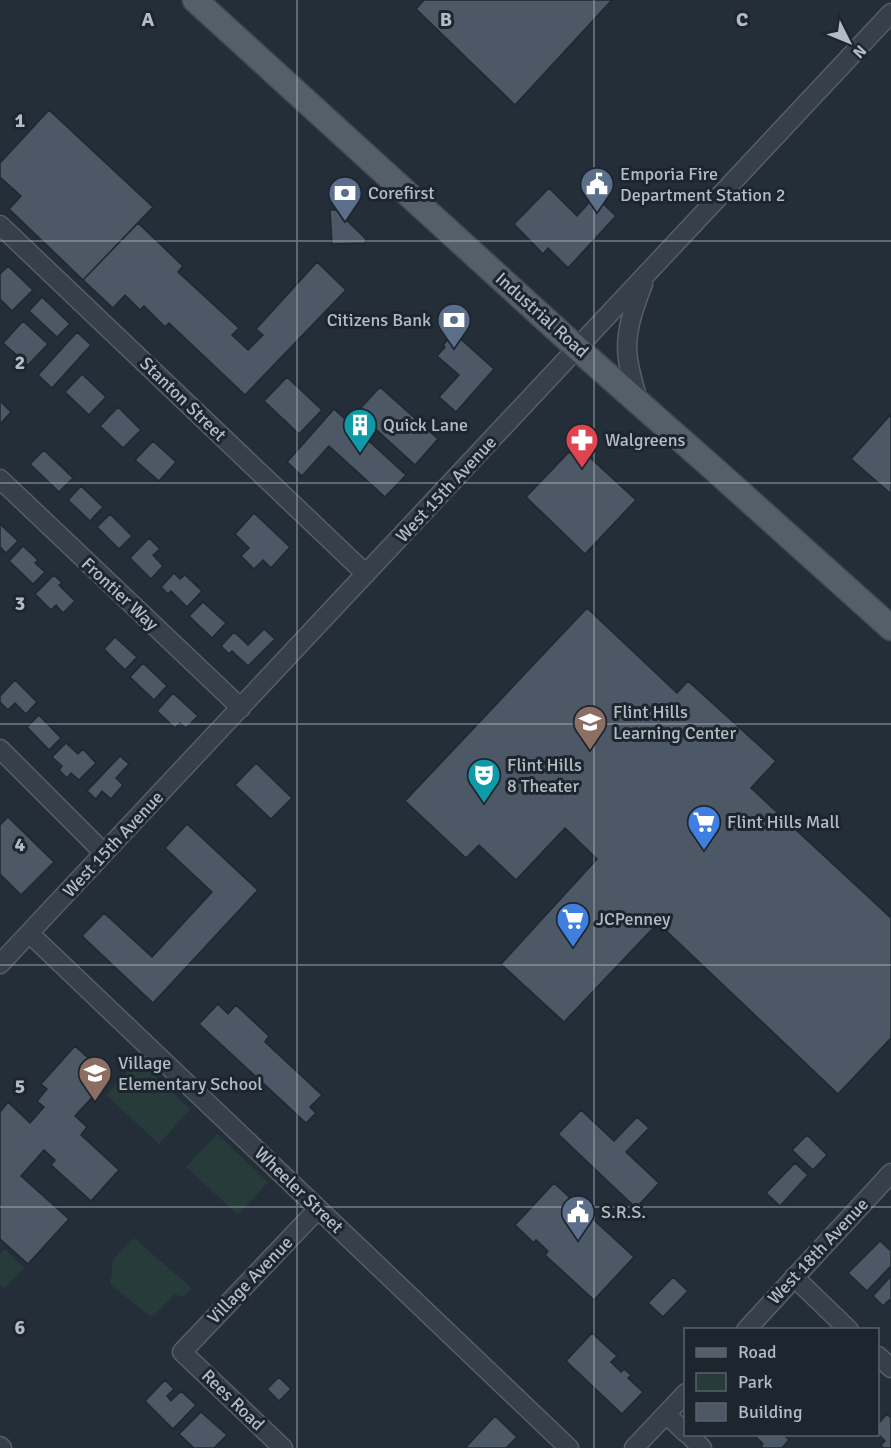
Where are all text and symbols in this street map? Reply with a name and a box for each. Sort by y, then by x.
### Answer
text: A [142,7,155,32]
text: B [440,7,452,32]
text: C [736,7,748,32]
north arrow [819,12,879,72]
text: N [848,41,870,62]
text: 1 [15,108,26,133]
place label: Emporia Fire Department Station 2 [620,163,785,206]
public building icon: Emporia Fire Department Station 2 [579,166,615,213]
bank icon: Corefirst [327,175,363,222]
place label: Corefirst [368,182,435,204]
street label: Industrial Road [491,268,593,362]
bank icon: Citizens Bank [436,302,472,349]
place label: Citizens Bank [327,309,431,331]
text: 2 [15,350,25,375]
street label: Stanton Street [135,352,231,446]
building icon: Quick Lane [342,407,378,454]
place label: Quick Lane [383,414,468,436]
pharmacy icon: Walgreens [564,422,600,469]
place label: Walgreens [605,429,686,451]
street label: West 15th Avenue [391,431,501,547]
street label: Frontier Way [77,553,164,636]
text: 3 [15,591,25,616]
place label: Flint Hills Learning Center [613,701,736,744]
school or university icon: Flint Hills Learning Center [572,704,608,751]
place label: Flint Hills 8 Theater [507,754,582,797]
theatre icon: Flint Hills 8 Theater [466,757,502,804]
street label: West 15th Avenue [58,786,168,902]
supermarket icon: Flint Hills Mall [686,804,722,851]
place label: Flint Hills Mall [727,811,840,833]
text: 4 [15,832,26,857]
supermarket icon: JCPenney [555,901,591,948]
place label: JCPenney [596,908,671,930]
place label: Village Elementary School [118,1052,263,1095]
school or university icon: Village Elementary School [77,1055,113,1102]
text: 5 [15,1074,25,1099]
street label: Wheeler Street [250,1142,348,1238]
street label: West 18th Avenue [763,1193,873,1309]
public building icon: S.R.S. [560,1194,596,1241]
place label: S.R.S. [601,1201,646,1223]
street label: Village Avenue [203,1232,297,1328]
text: 6 [15,1315,26,1340]
legend [684,1328,879,1436]
text: Road [738,1341,777,1363]
street label: Rees Road [197,1365,269,1435]
text: Park [738,1371,773,1393]
text: Building [738,1401,802,1423]

